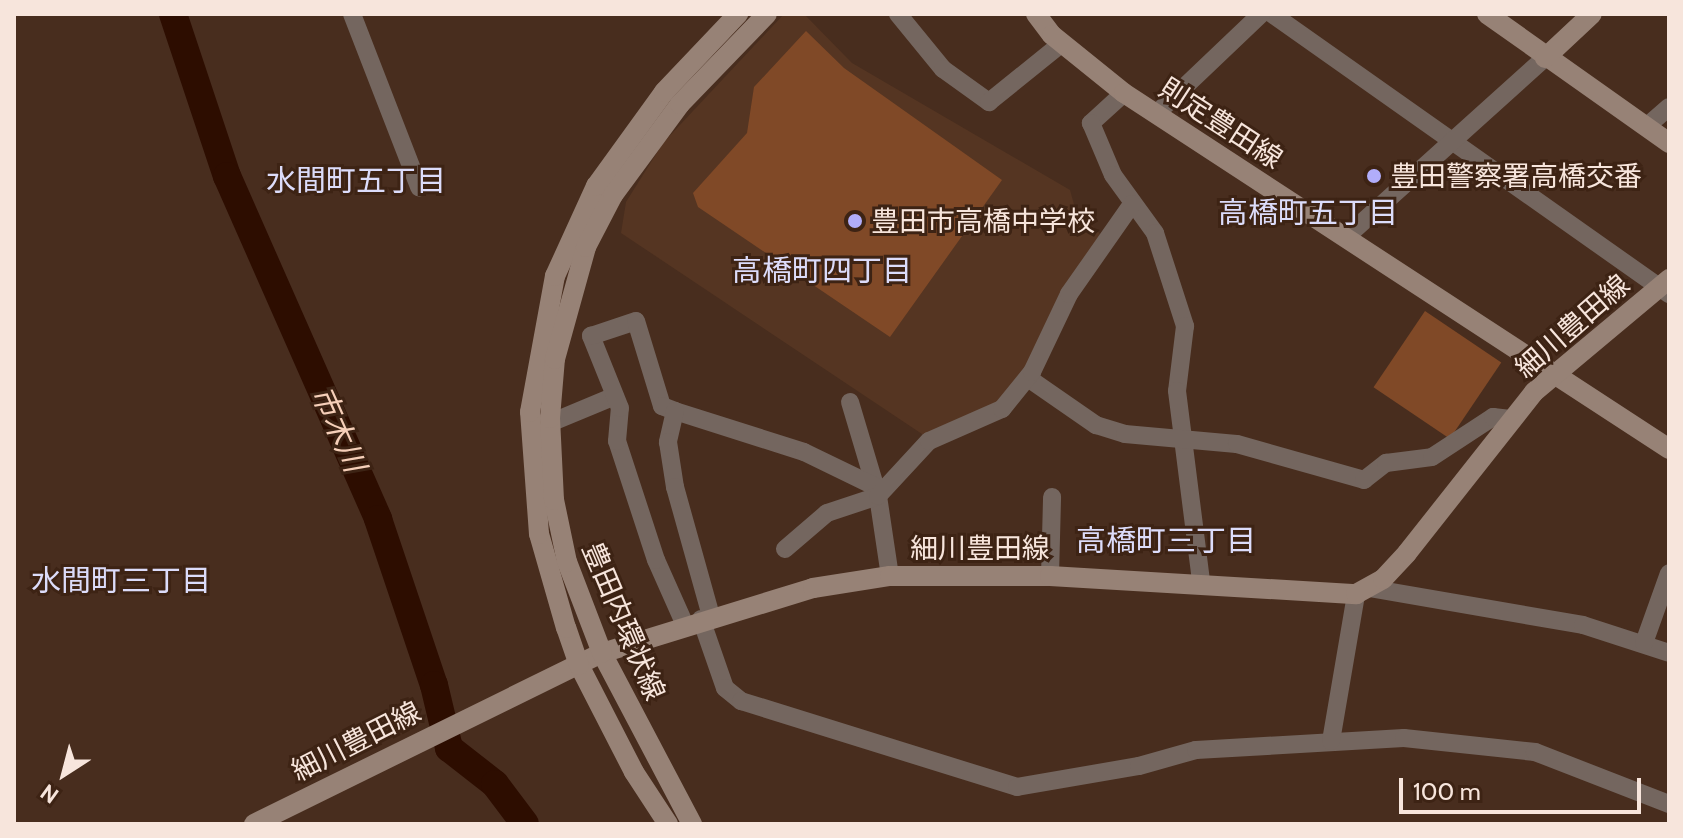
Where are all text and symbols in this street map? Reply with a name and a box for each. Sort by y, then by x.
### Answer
street label: 則定豊田線 [1153,71,1289,175]
place label: 豊田警察署高橋交番 [1390,159,1642,193]
district label: 水間町五丁目 [266,163,446,199]
marker: 豊田警察署高橋交番 [1365,167,1383,185]
district label: 高橋町五丁目 [1218,195,1398,231]
place label: 豊田市高橋中学校 [871,204,1095,238]
marker: 豊田市高橋中学校 [846,212,864,230]
district label: 高橋町四丁目 [732,253,912,289]
street label: 細川豊田線 [1508,267,1636,385]
water label: 市木川 [303,381,373,477]
district label: 高橋町三丁目 [1076,523,1256,559]
street label: 細川豊田線 [910,531,1050,565]
street label: 豊田内環状線 [576,537,672,705]
district label: 水間町三丁目 [31,563,211,599]
street label: 細川豊田線 [286,694,426,788]
north arrow [24,734,104,814]
scale bar [1403,762,1645,812]
text: 100 m [1413,777,1481,806]
text: N [35,778,64,809]

